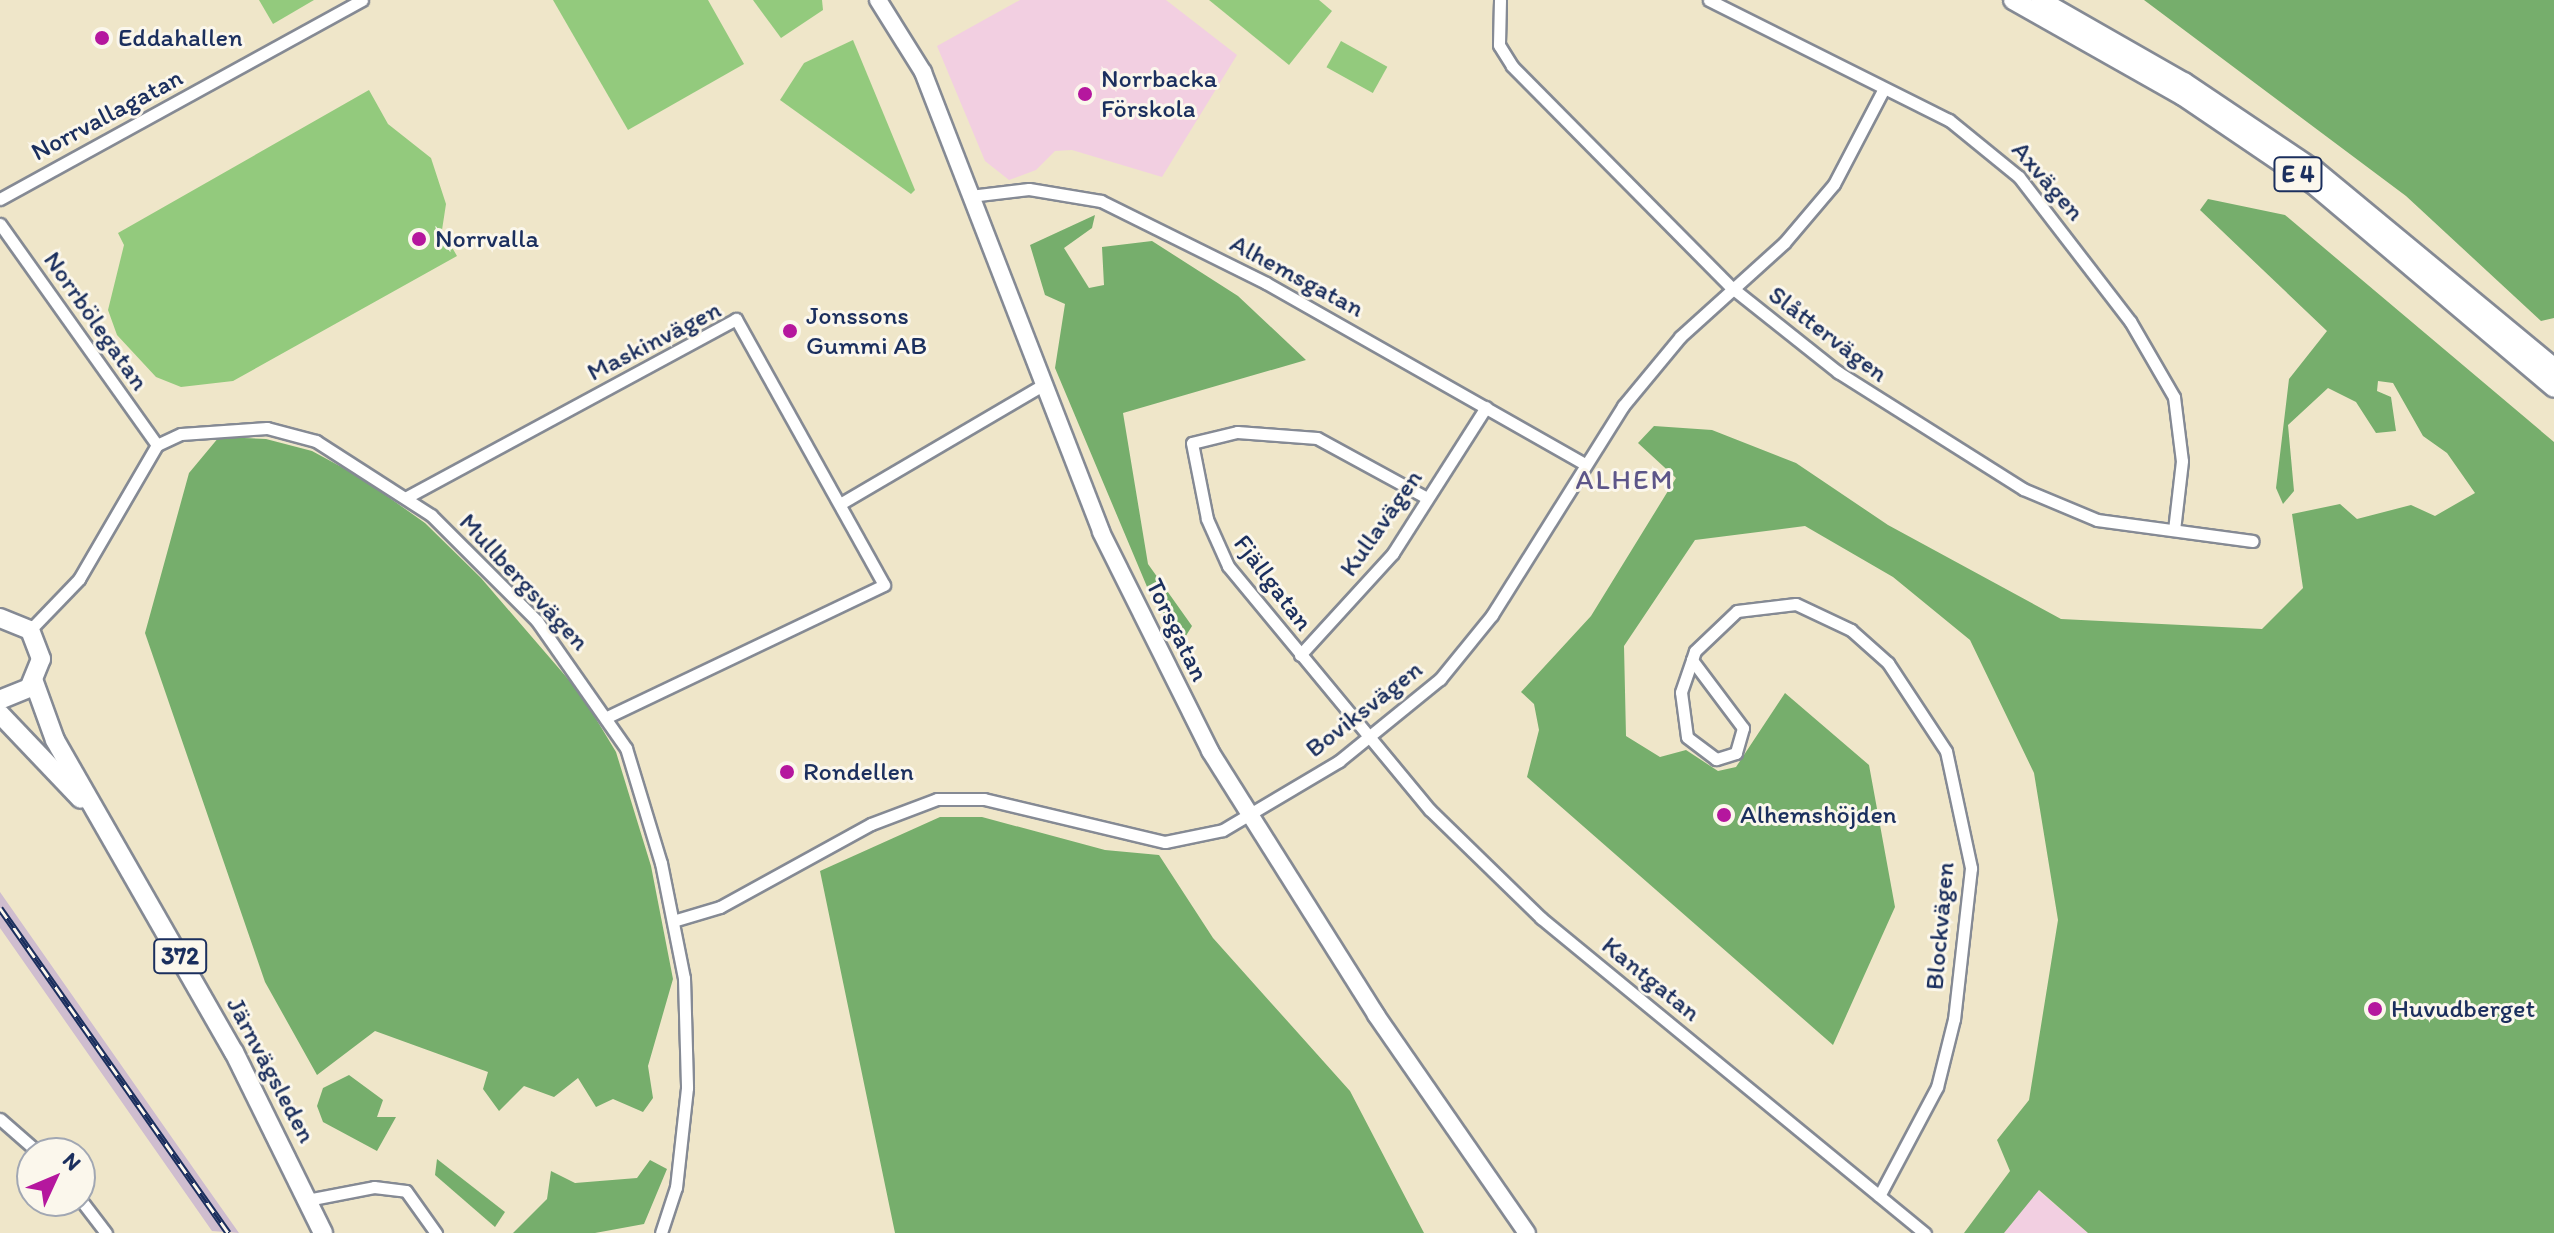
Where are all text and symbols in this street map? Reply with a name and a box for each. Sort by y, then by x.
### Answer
place label: Eddahallen [118,22,243,54]
marker: Eddahallen [93,29,111,47]
street label: Norrvallagatan [26,62,188,168]
place label: Norrbacka Förskola [1101,63,1217,124]
marker: Norrbacka Förskola [1076,85,1094,103]
street label: Axvägen [2005,135,2091,227]
road number: E 4 [2272,154,2324,194]
place label: Norrvalla [435,223,539,255]
street label: Alhemsgatan [1225,228,1369,324]
marker: Norrvalla [410,230,428,248]
street label: Norrbölegatan [37,246,155,396]
street label: Slåttervägen [1762,279,1894,389]
street label: Maskinvägen [582,294,726,388]
place label: Jonssons Gummi AB [806,300,927,362]
marker: Jonssons Gummi AB [781,322,799,340]
district label: ALHEM [1576,462,1674,496]
street label: Kullavägen [1333,463,1429,583]
street label: Mullbergsvägen [452,507,596,657]
street label: Fjällgatan [1227,529,1319,637]
street label: Torsgatan [1139,574,1215,686]
street label: Boviksvägen [1299,654,1429,764]
place label: Rondellen [803,756,914,788]
marker: Rondellen [778,763,796,781]
place label: Alhemshöjden [1740,799,1897,831]
marker: Alhemshöjden [1715,806,1733,824]
street label: Blockvägen [1919,861,1961,991]
street label: Kantgatan [1595,930,1707,1028]
road number: 372 [152,936,208,976]
street label: Järnvägsleden [220,992,322,1148]
place label: Huvudberget [2391,993,2535,1025]
marker: Huvudberget [2366,1000,2384,1018]
north arrow [16,1137,96,1217]
text: N [57,1147,87,1176]

